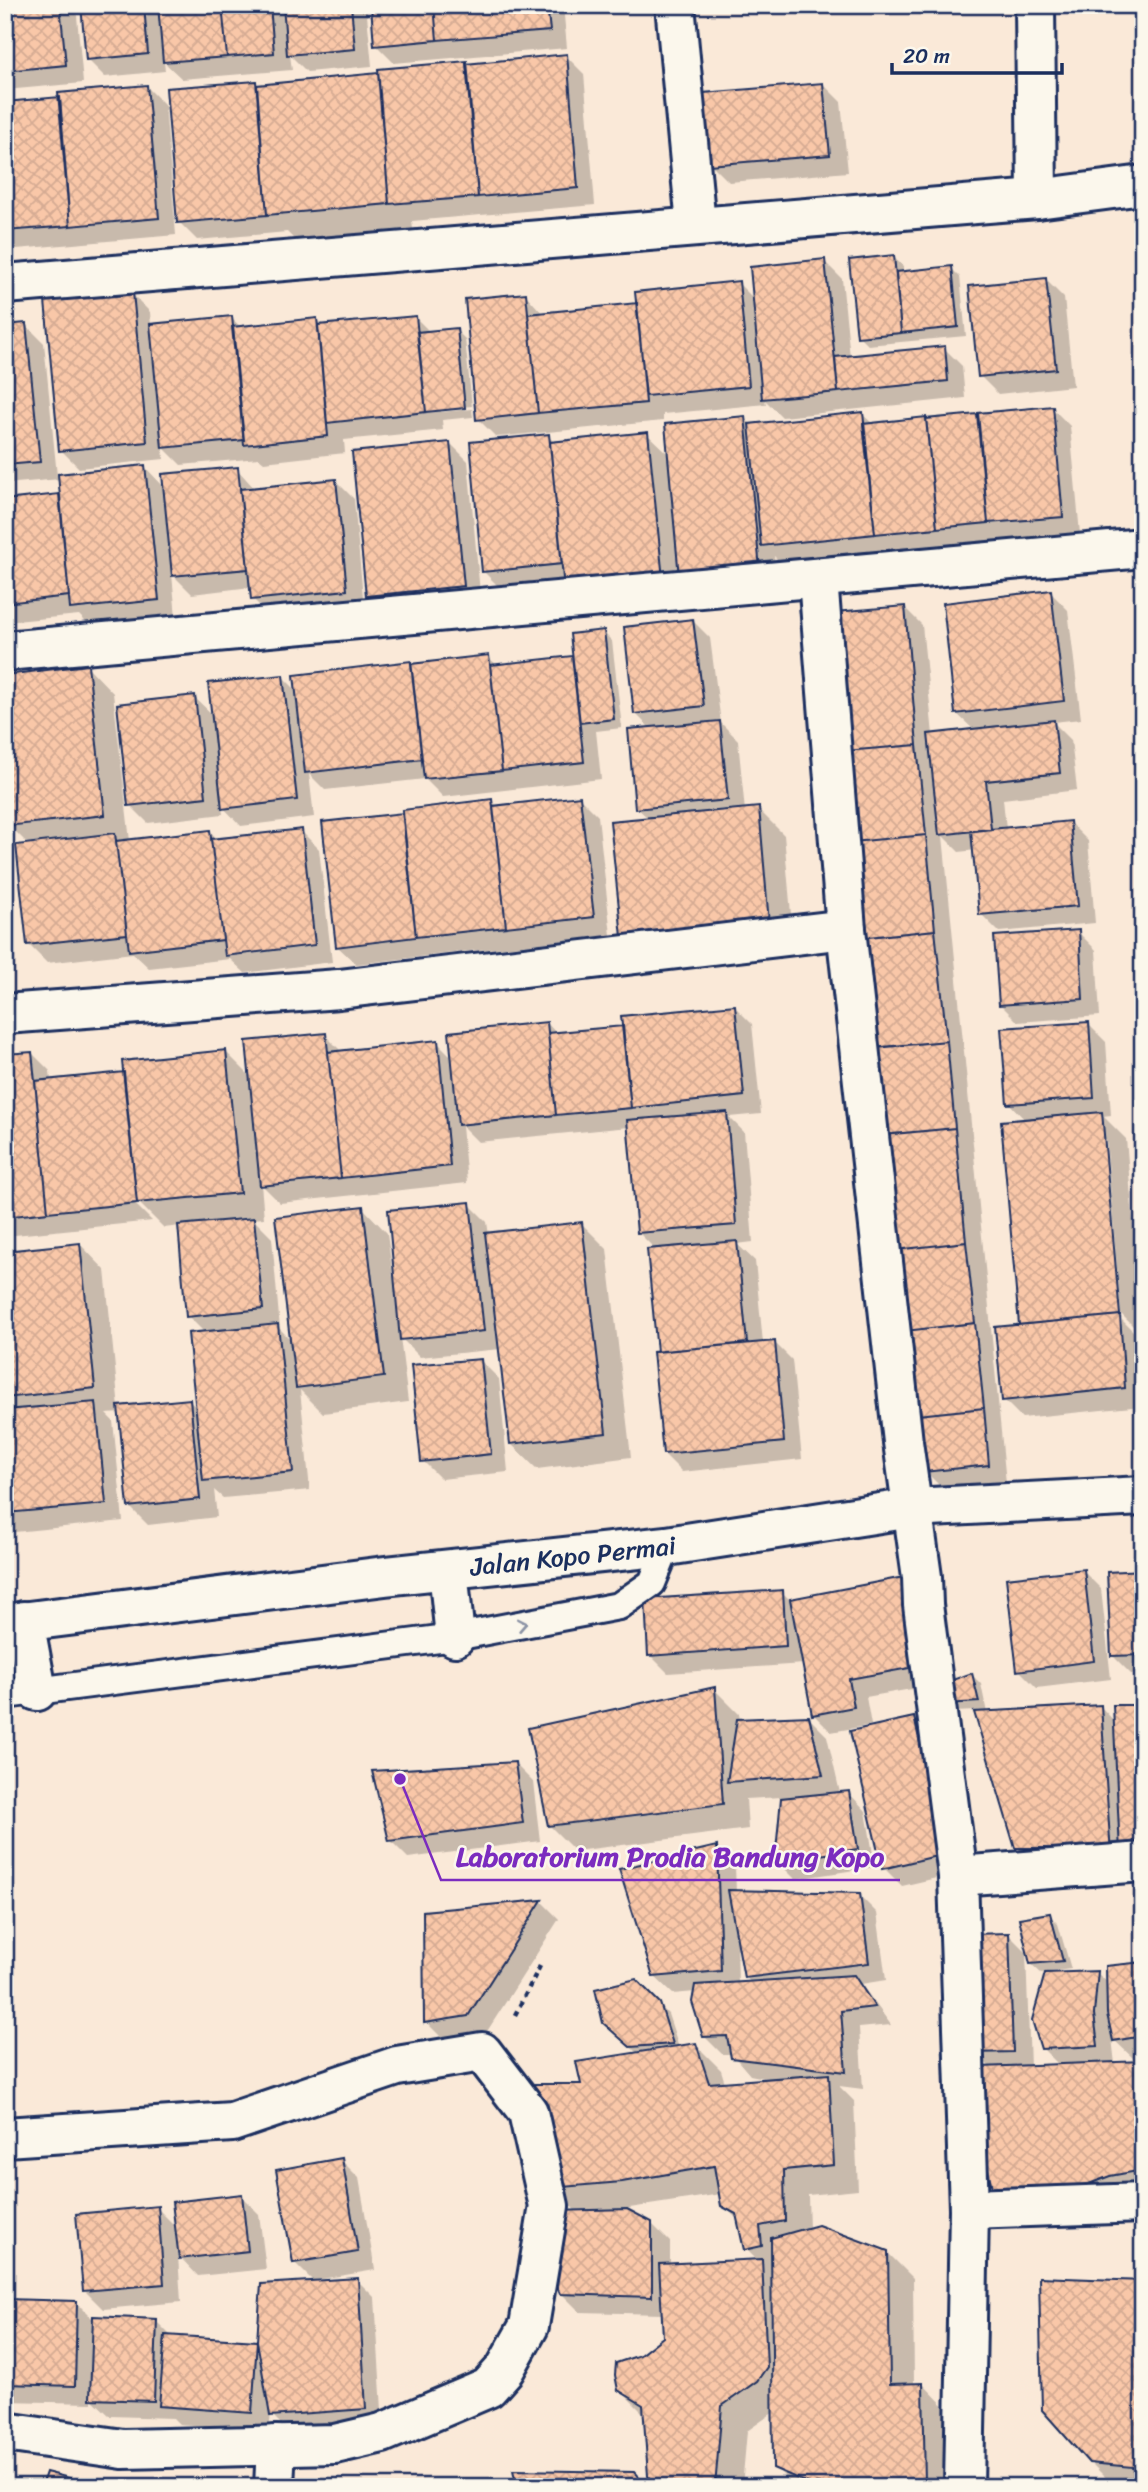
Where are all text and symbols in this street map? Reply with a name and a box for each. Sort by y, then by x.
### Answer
scale bar [892,32,1062,76]
text: 20 m [903,37,950,75]
street label: Jalan Kopo Permai [467,1522,680,1590]
one-way arrow [516,1617,528,1632]
callout: Laboratorium Prodia Bandung Kopo [441,1831,900,1880]
text: Laboratorium Prodia Bandung Kopo [456,1832,885,1881]

